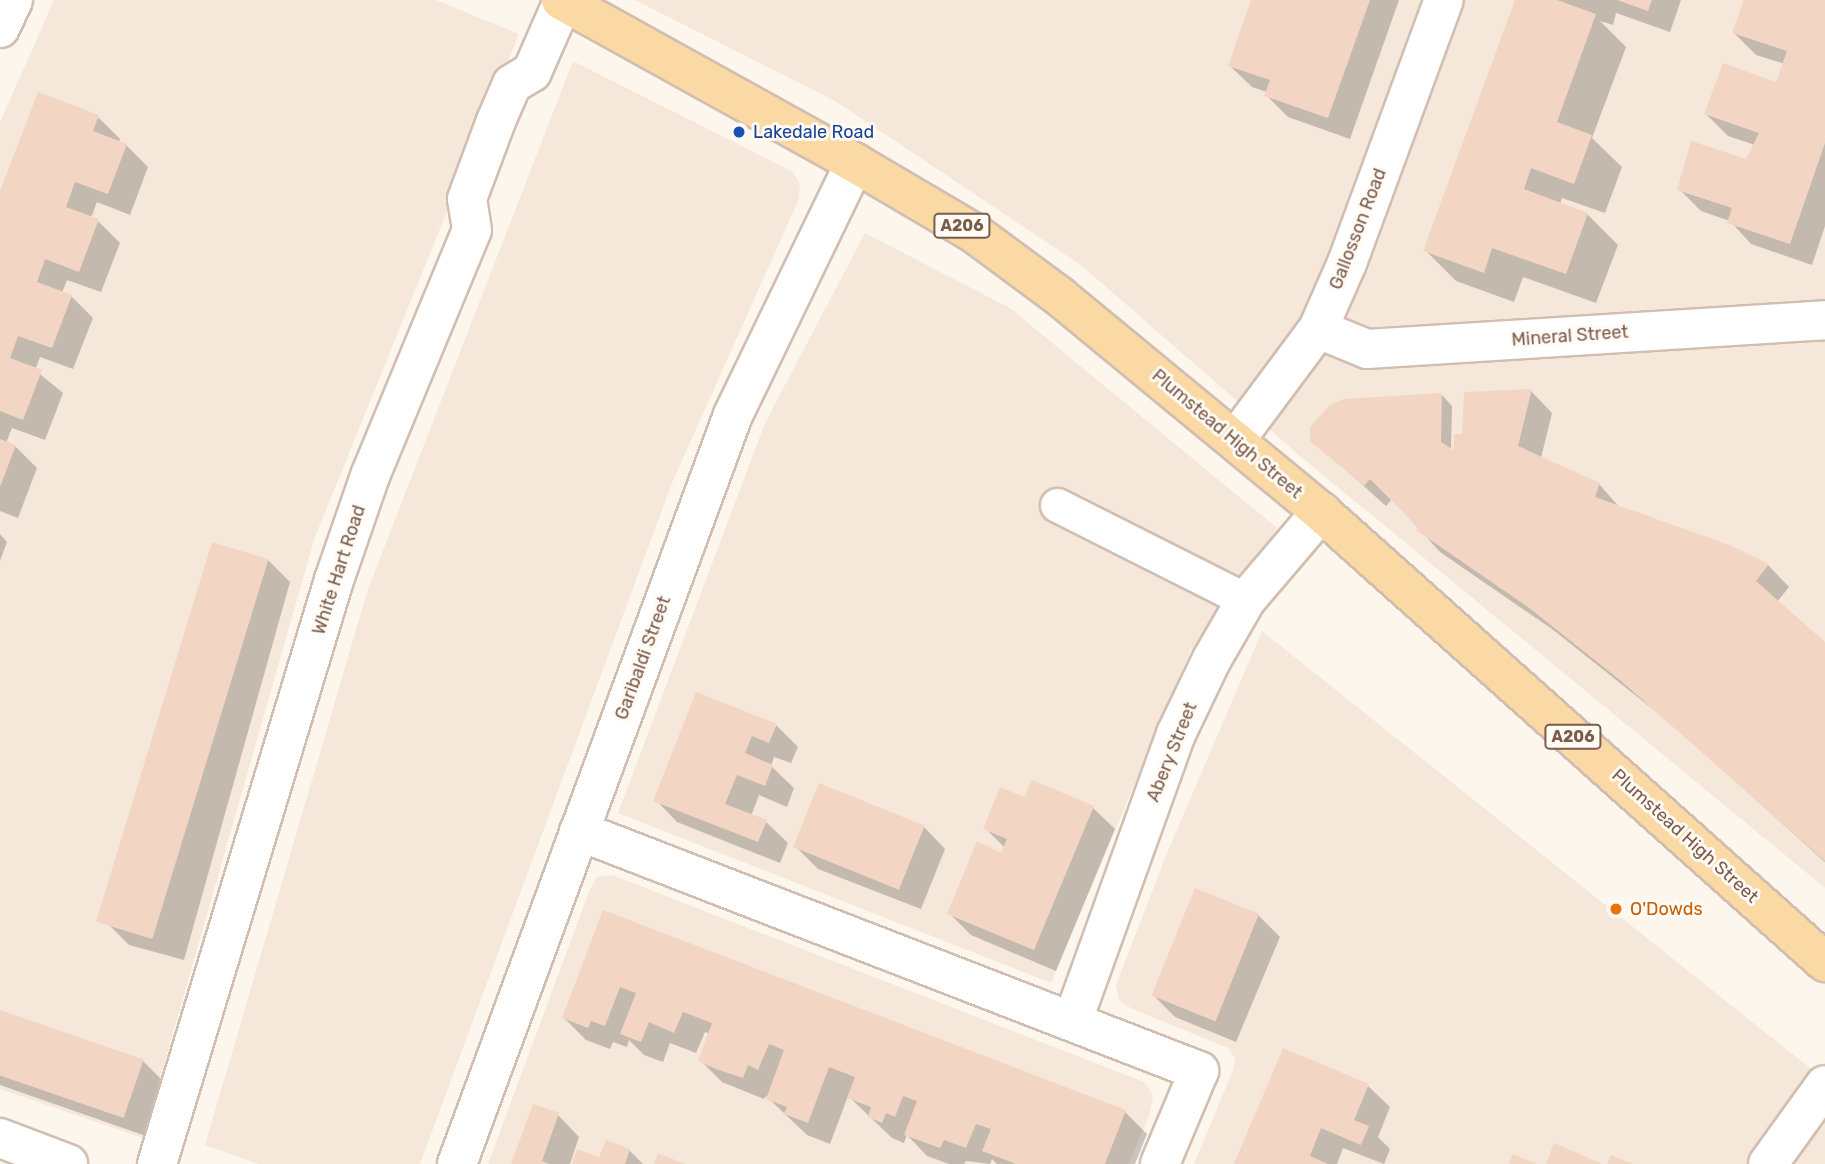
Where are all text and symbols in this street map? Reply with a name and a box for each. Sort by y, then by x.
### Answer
place label: Lakedale Road [753,121,874,143]
marker: Lakedale Road [731,124,747,140]
street label: Gallosson Road [1325,165,1391,293]
road number: A206 [932,214,992,238]
street label: Mineral Street [1511,321,1629,351]
street label: Plumstead High Street [1147,365,1307,503]
street label: White Hart Road [308,502,370,638]
street label: Garibaldi Street [611,593,675,723]
street label: Abery Street [1142,699,1202,805]
road number: A206 [1543,724,1603,750]
street label: Plumstead High Street [1607,765,1763,907]
place label: O'Dowds [1630,898,1703,920]
marker: O'Dowds [1608,901,1624,917]

